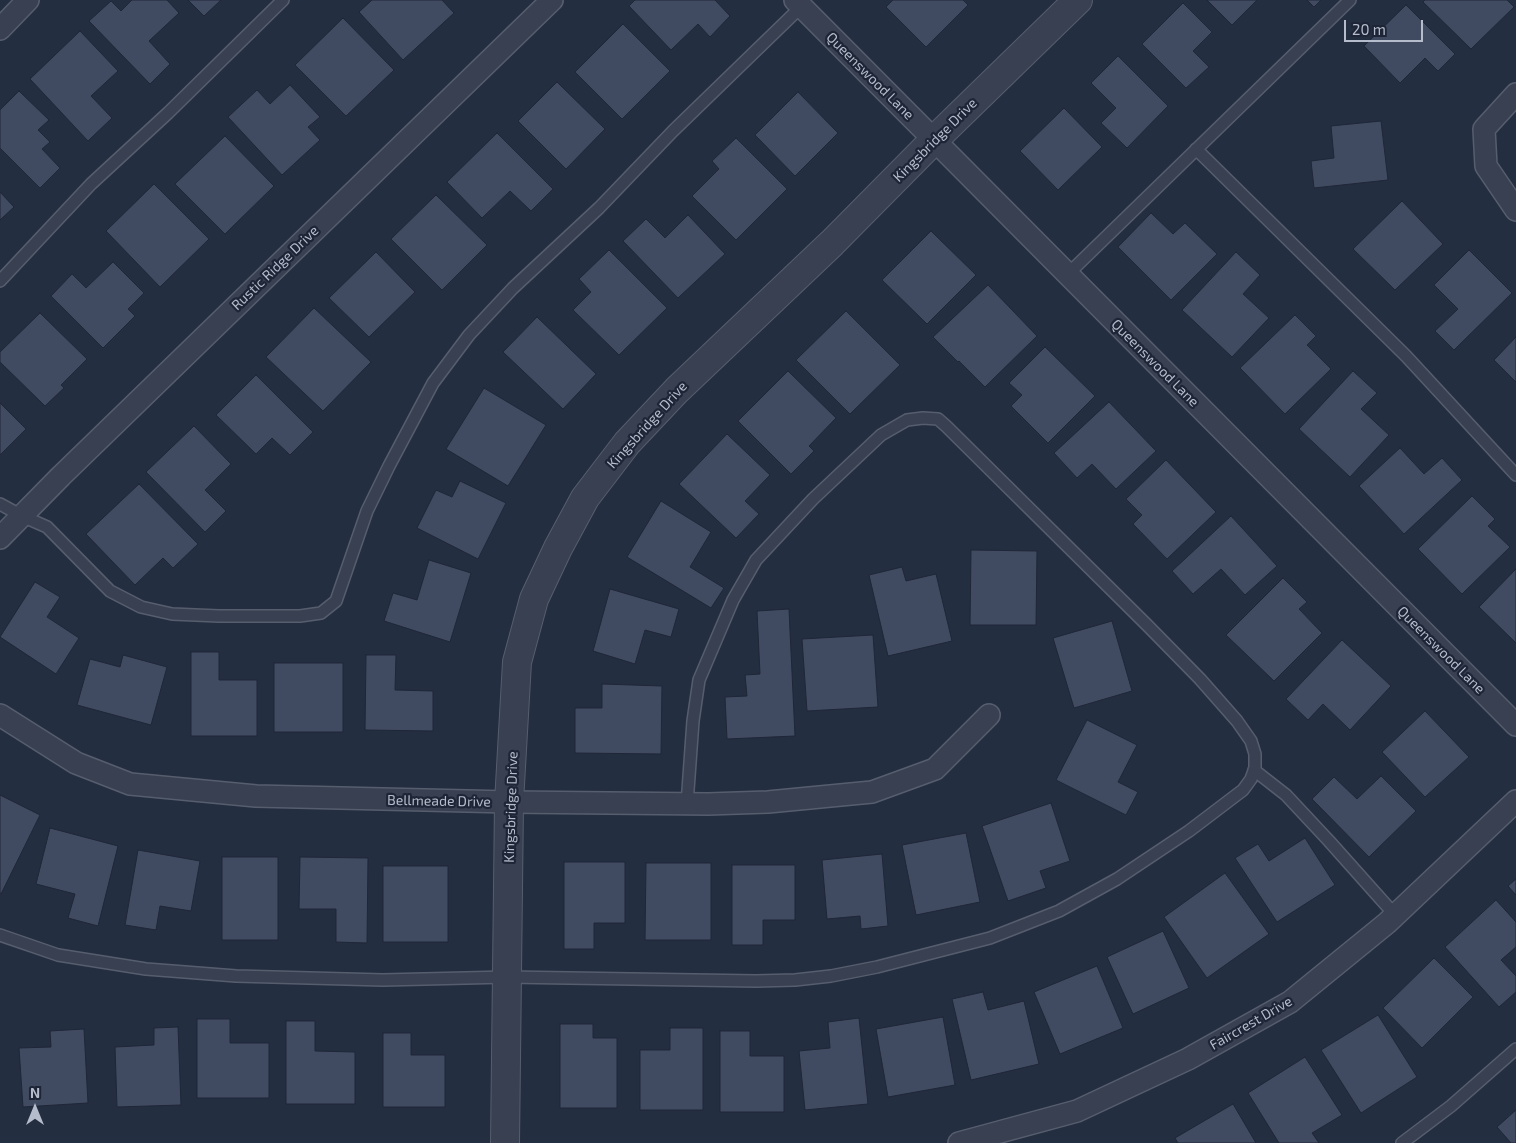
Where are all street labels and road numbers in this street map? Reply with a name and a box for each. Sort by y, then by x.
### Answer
street label: Queenswood Lane [823,29,917,123]
street label: Kingsbridge Drive [890,95,980,185]
street label: Rustic Ridge Drive [228,222,322,314]
street label: Queenswood Lane [1108,316,1202,410]
street label: Kingsbridge Drive [603,378,691,472]
street label: Queenswood Lane [1394,603,1488,697]
street label: Kingsbridge Drive [501,751,521,863]
street label: Bellmeade Drive [387,792,491,810]
street label: Faircrest Drive [1207,993,1295,1053]

